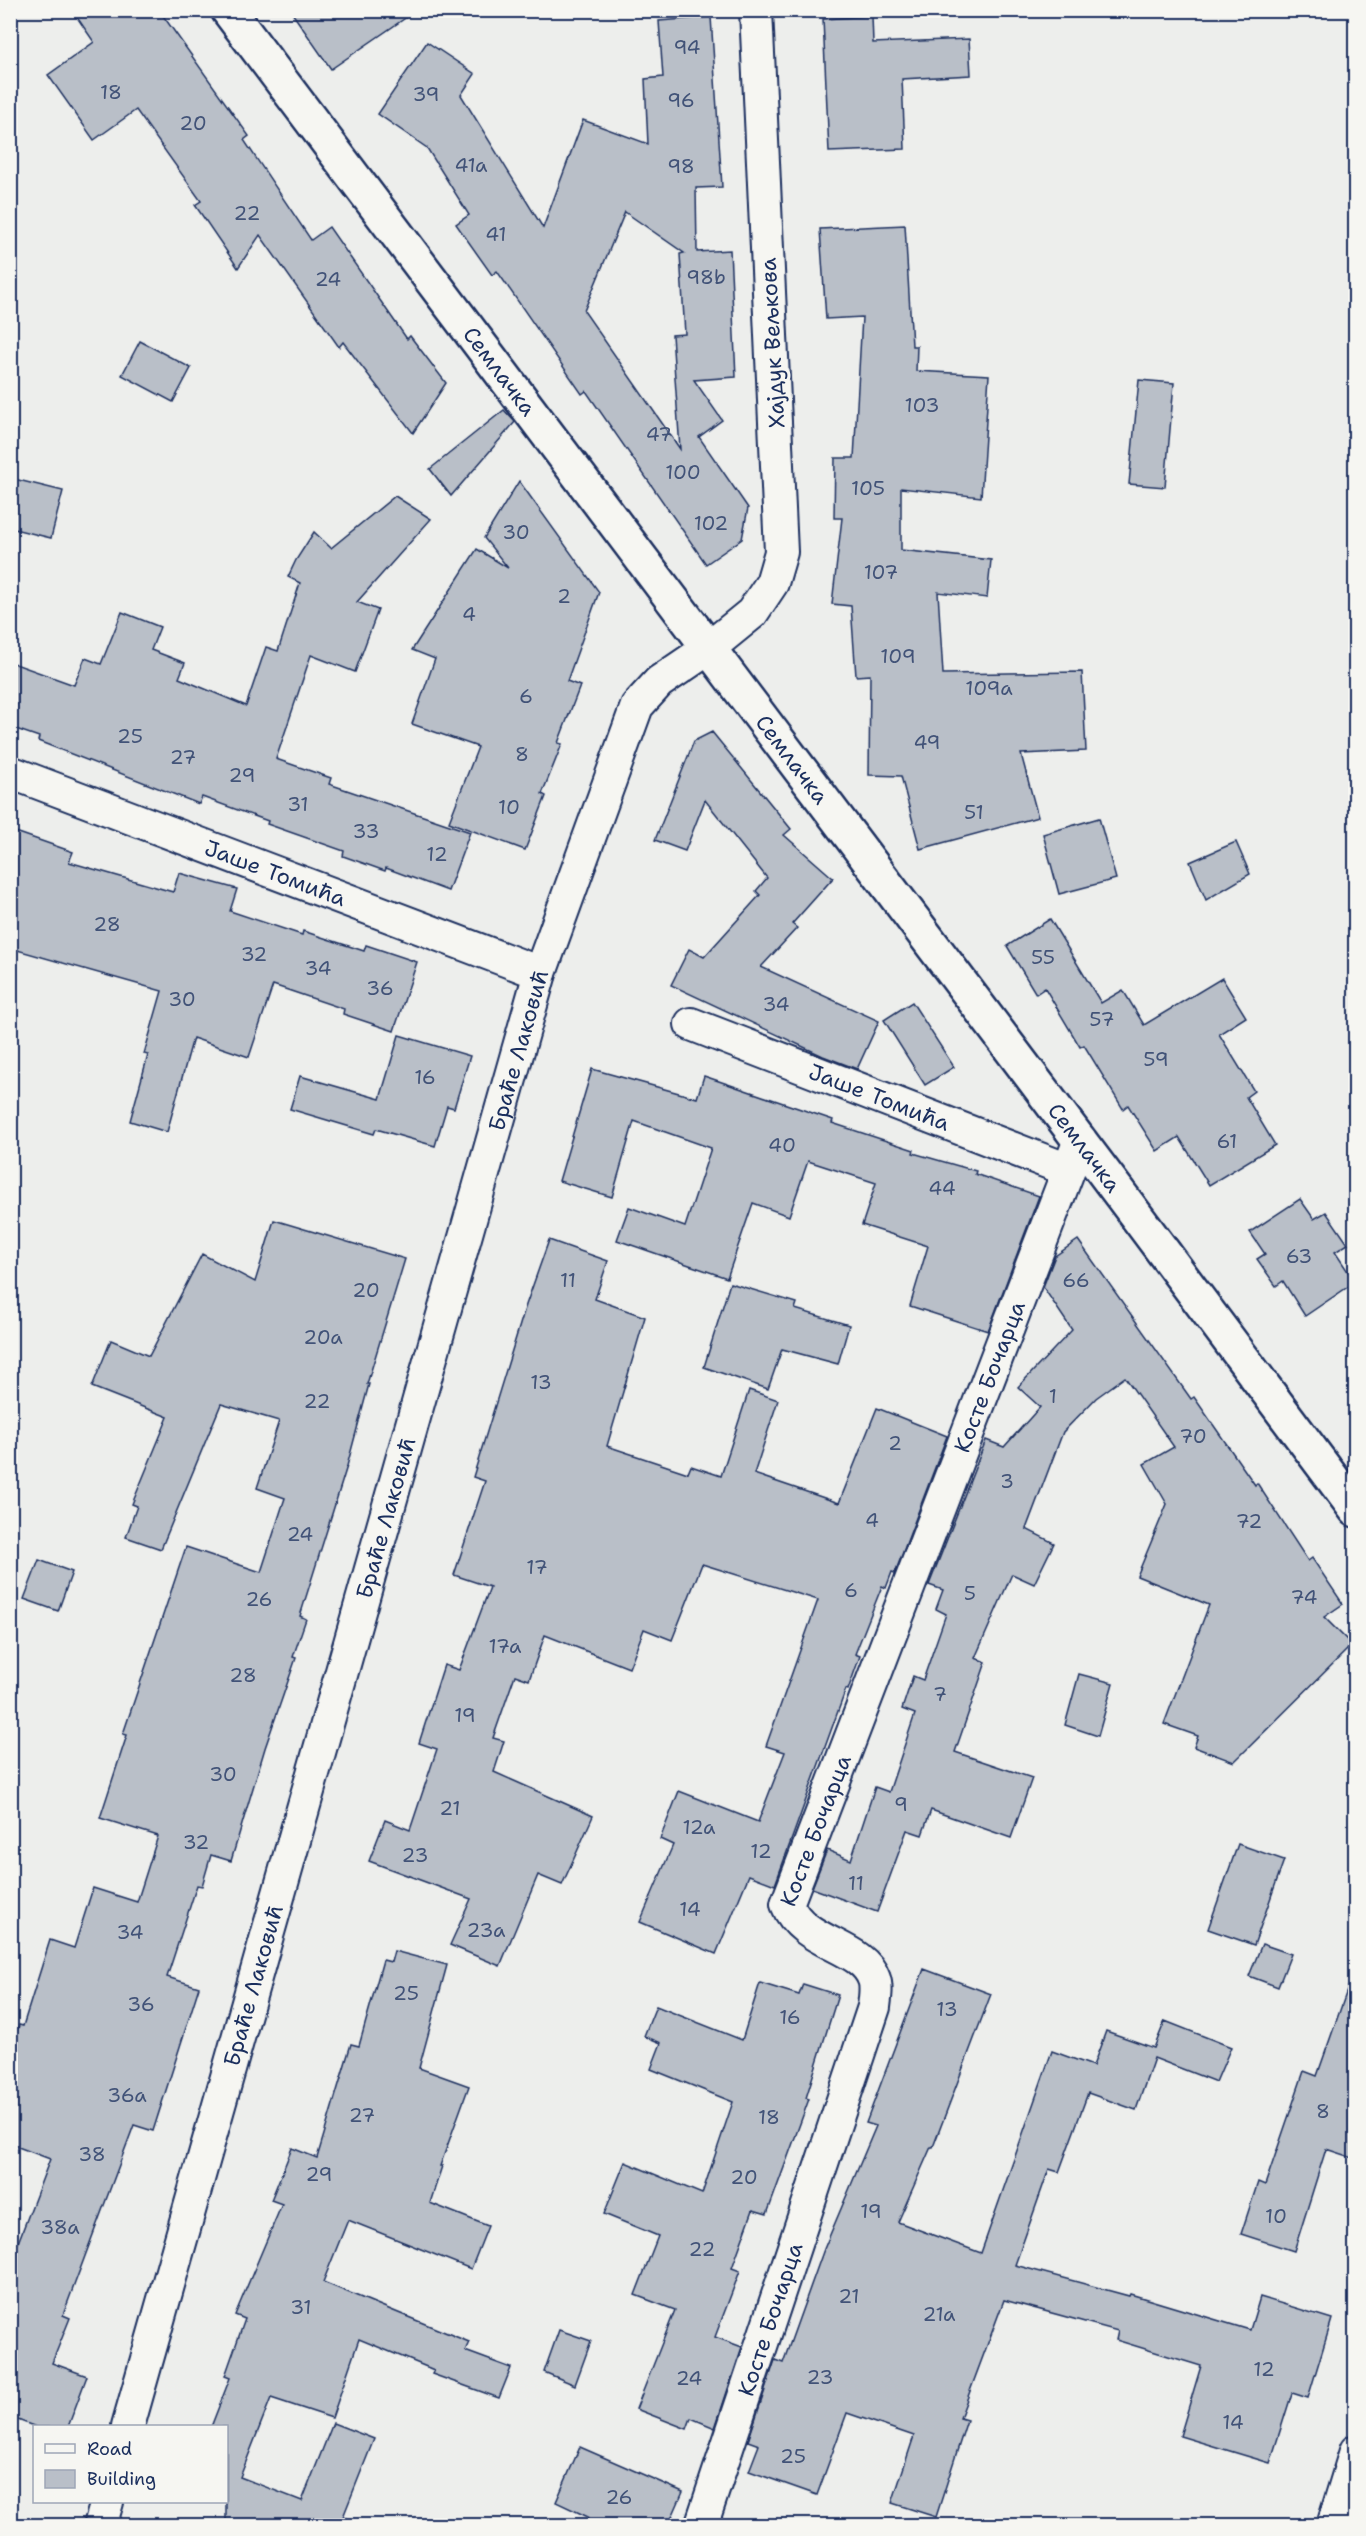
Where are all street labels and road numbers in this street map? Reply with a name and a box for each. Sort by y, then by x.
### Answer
street label: Хајдук Вељкова [754,257,791,429]
street label: Семлачка [456,321,543,422]
street label: Семлачка [749,709,835,810]
street label: Јаше Томића [201,833,350,913]
street label: Браће Лаковић [482,966,555,1134]
street label: Јаше Томића [804,1057,954,1138]
street label: Семлачка [1041,1097,1128,1199]
street label: Косте Бочарца [948,1296,1032,1457]
street label: Браће Лаковић [349,1434,423,1602]
street label: Косте Бочарца [774,1750,858,1910]
street label: Браће Лаковић [217,1901,290,2070]
street label: Косте Бочарца [731,2239,810,2400]

